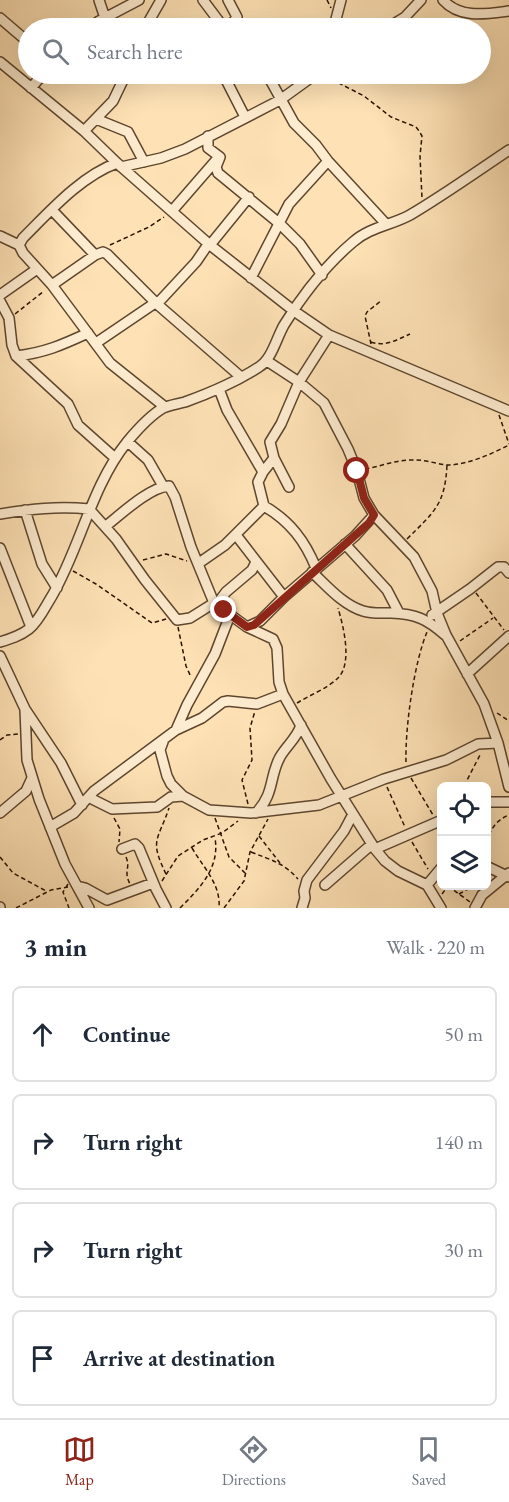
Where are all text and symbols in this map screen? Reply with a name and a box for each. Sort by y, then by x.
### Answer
search box [18,18,491,84]
icon: search [39,35,72,68]
text: Search here [87,37,182,66]
route start [343,457,369,483]
route end [210,596,236,622]
map controls [437,782,491,890]
button: locate [437,782,491,836]
button: layers [437,836,491,890]
text: 3 min [24,930,87,964]
text: Walk · 220 m [386,934,485,960]
icon: ahead [26,1018,59,1051]
text: Continue [83,1020,170,1049]
text: 50 m [444,1021,483,1047]
icon: right [26,1126,59,1159]
text: Turn right [83,1128,182,1157]
text: 140 m [435,1129,483,1155]
icon: right [26,1234,59,1267]
text: Turn right [83,1236,182,1265]
text: 30 m [444,1237,483,1263]
icon: arrive [26,1342,59,1375]
text: Arrive at destination [83,1344,275,1373]
tab: Map [63,1433,96,1490]
tab: Directions [222,1433,286,1490]
tab: Saved [412,1433,446,1490]

